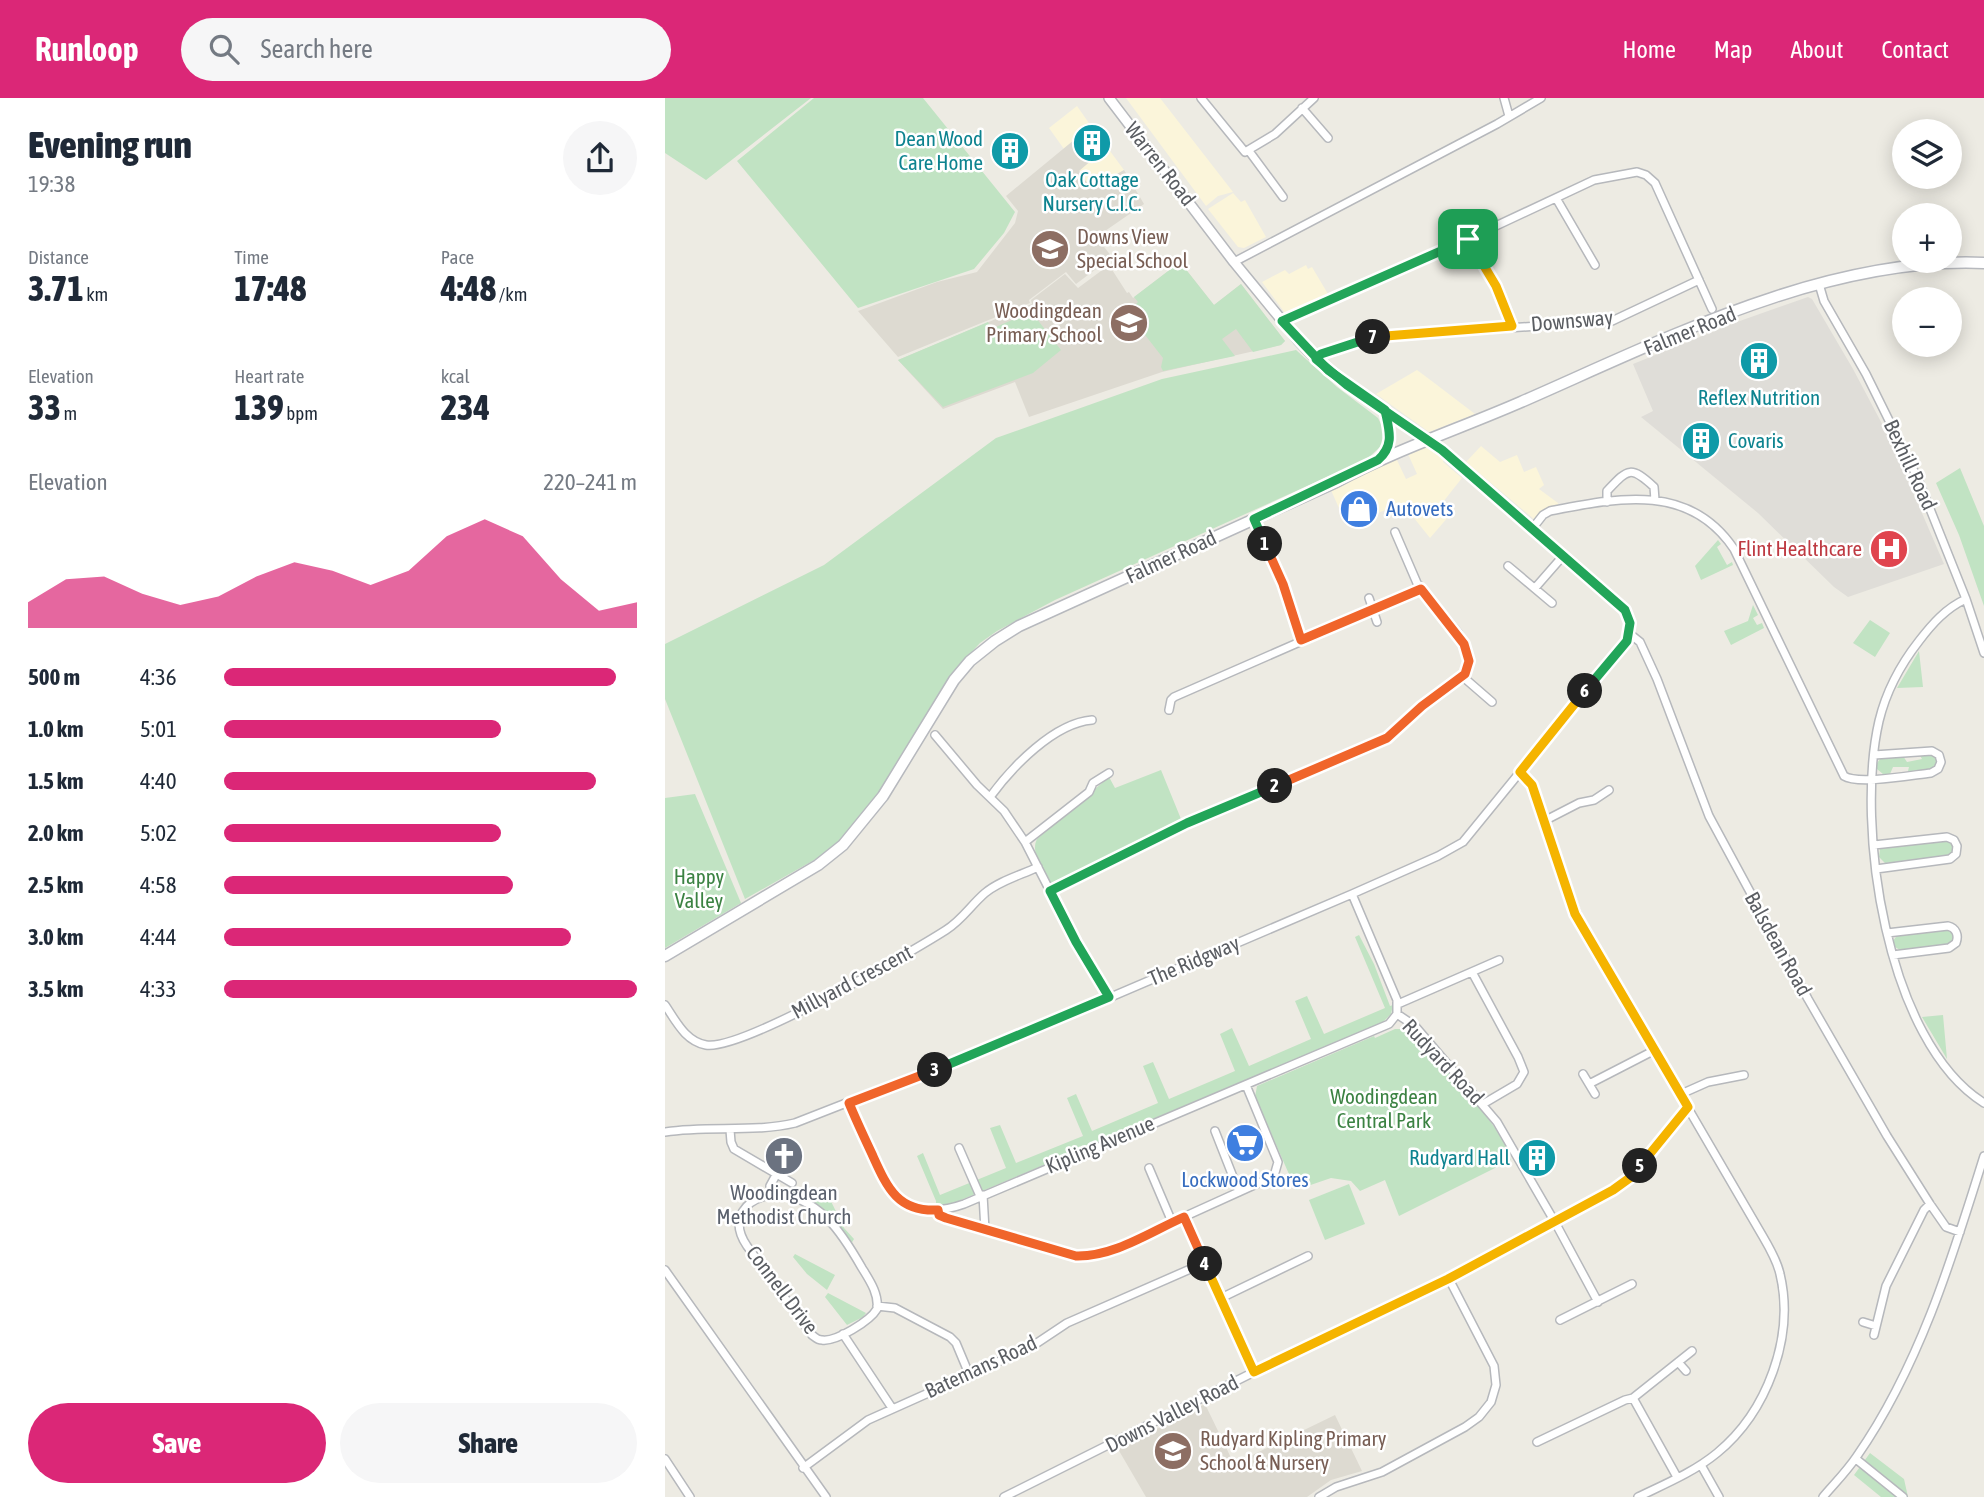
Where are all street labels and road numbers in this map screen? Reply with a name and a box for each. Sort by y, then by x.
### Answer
street label: Warren Road [1121,117,1201,210]
street label: Falmer Road [1640,301,1739,359]
street label: Downsway [1530,304,1614,336]
street label: Bexhill Road [1880,416,1942,514]
street label: Falmer Road [1121,525,1220,588]
street label: Balsdean Road [1740,887,1817,1000]
street label: The Ridgway [1145,930,1243,990]
street label: Millyard Crescent [787,939,916,1023]
street label: Rudyard Road [1398,1014,1489,1109]
street label: Kipling Avenue [1042,1110,1158,1178]
street label: Connell Drive [742,1241,824,1338]
street label: Batemans Road [921,1330,1040,1402]
street label: Downs Valley Road [1101,1369,1242,1457]

